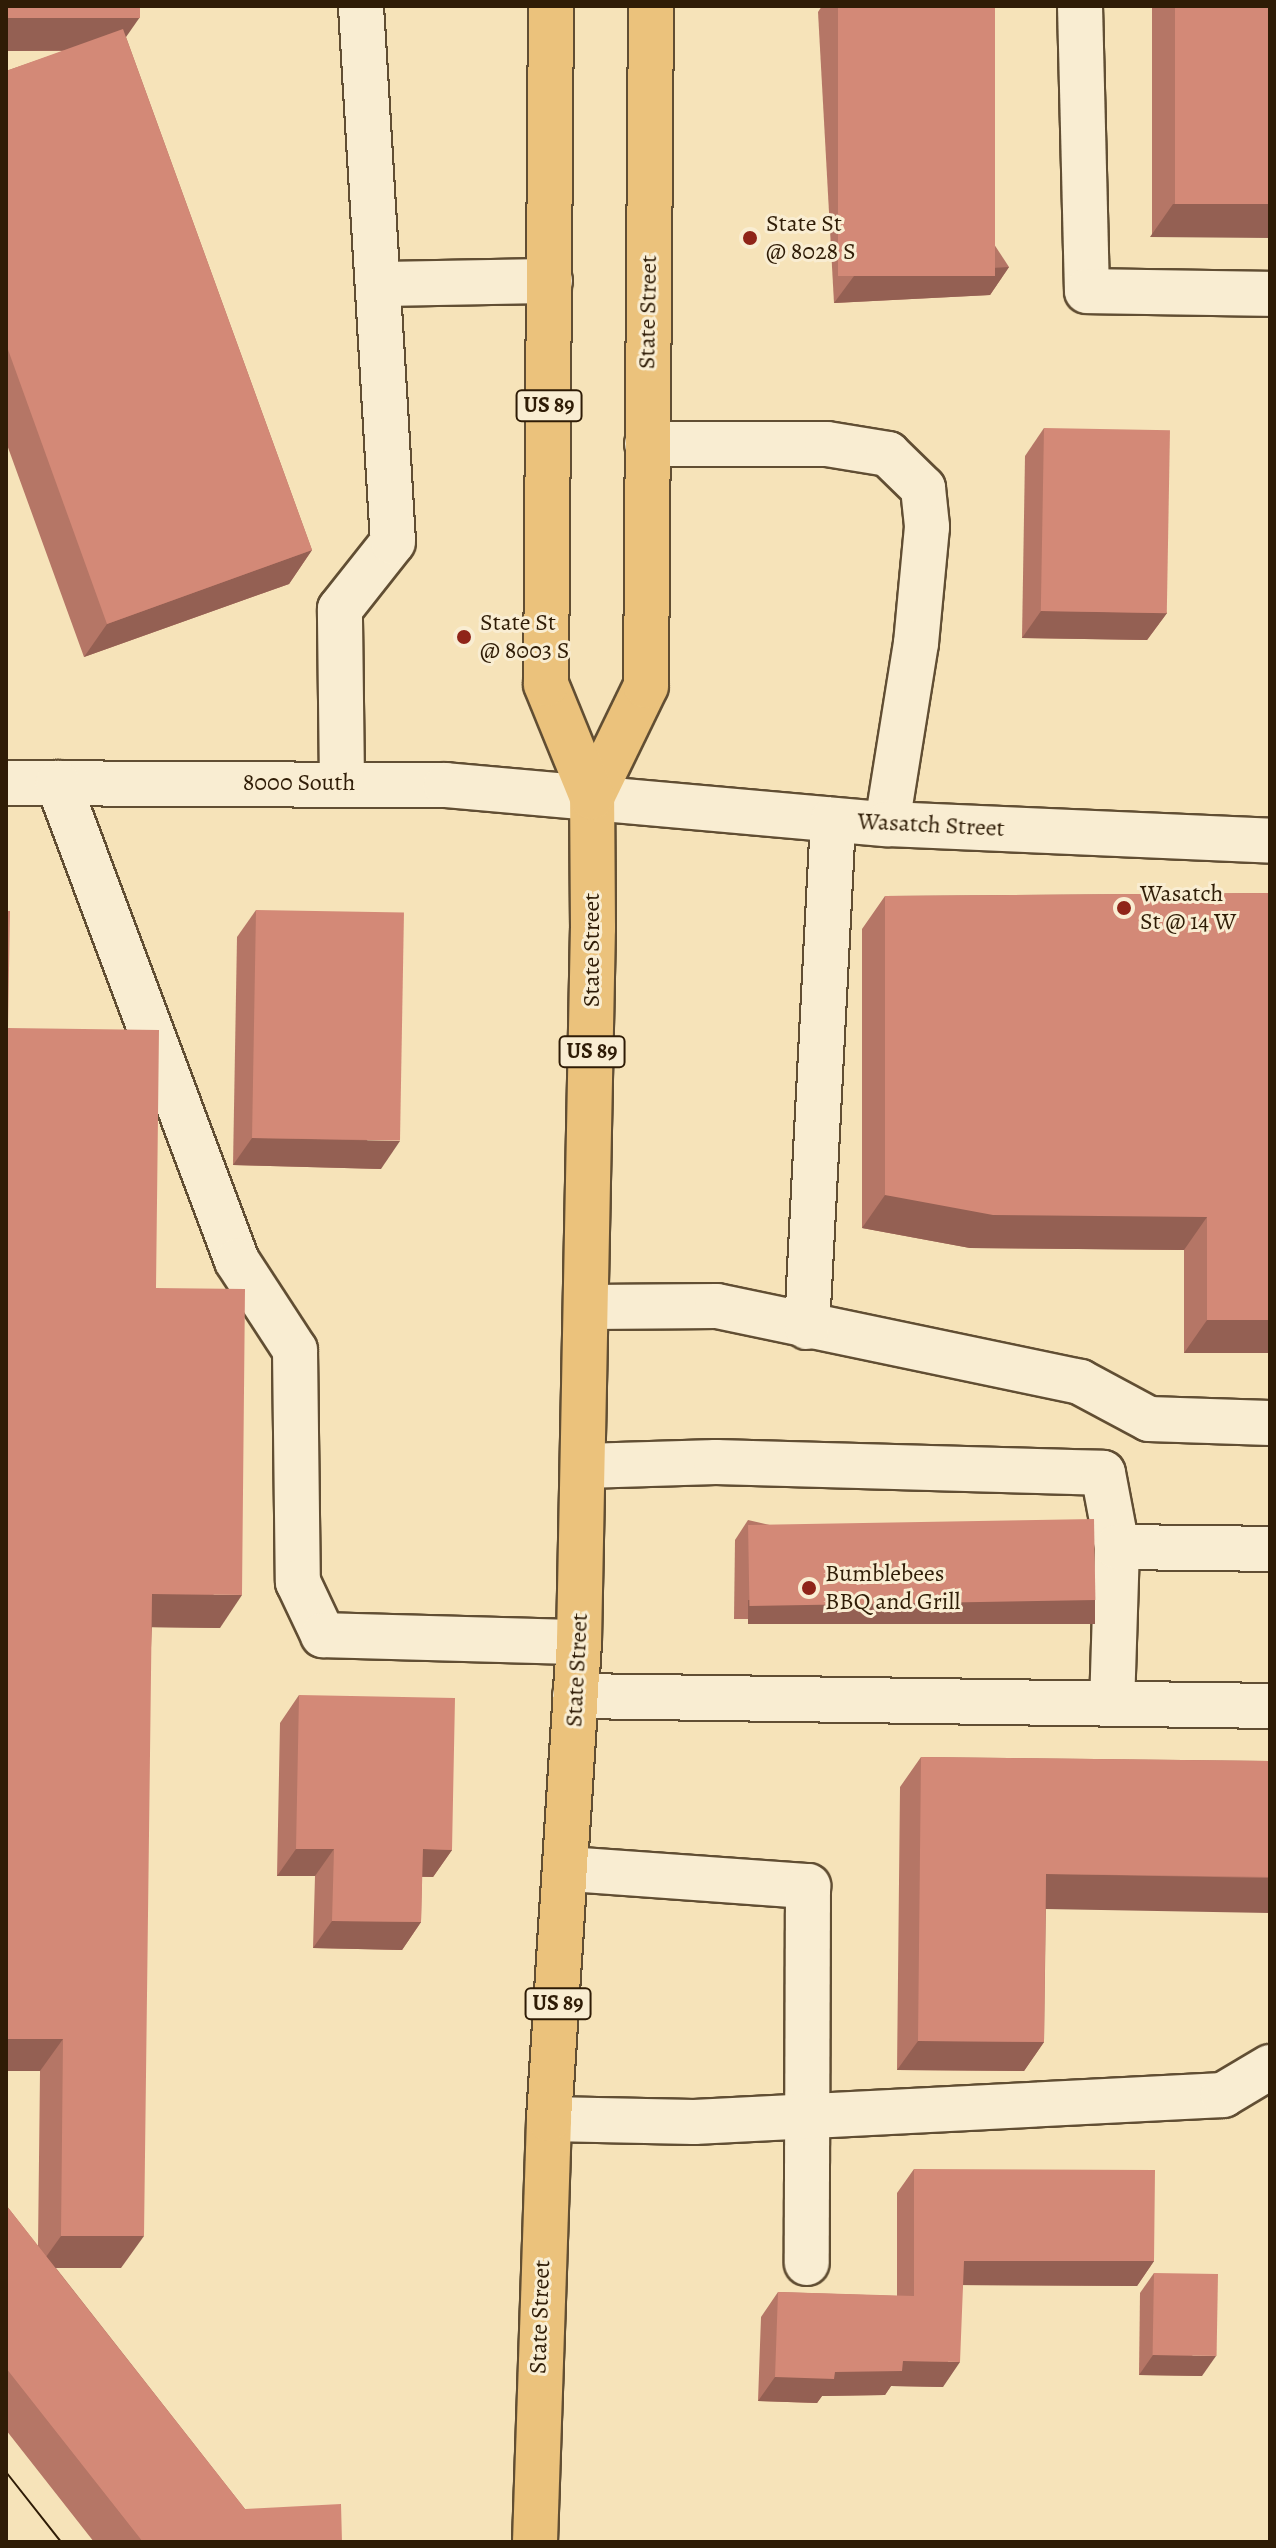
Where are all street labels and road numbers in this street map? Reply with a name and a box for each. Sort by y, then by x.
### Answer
street label: State Street [633,255,663,369]
road number: US 89 [515,388,583,424]
street label: 8000 South [243,769,355,797]
street label: Wasatch Street [857,807,1005,843]
street label: State Street [578,893,606,1007]
road number: US 89 [558,1034,626,1070]
street label: State Street [560,1612,594,1728]
road number: US 89 [524,1986,592,2022]
street label: State Street [524,2259,556,2375]

